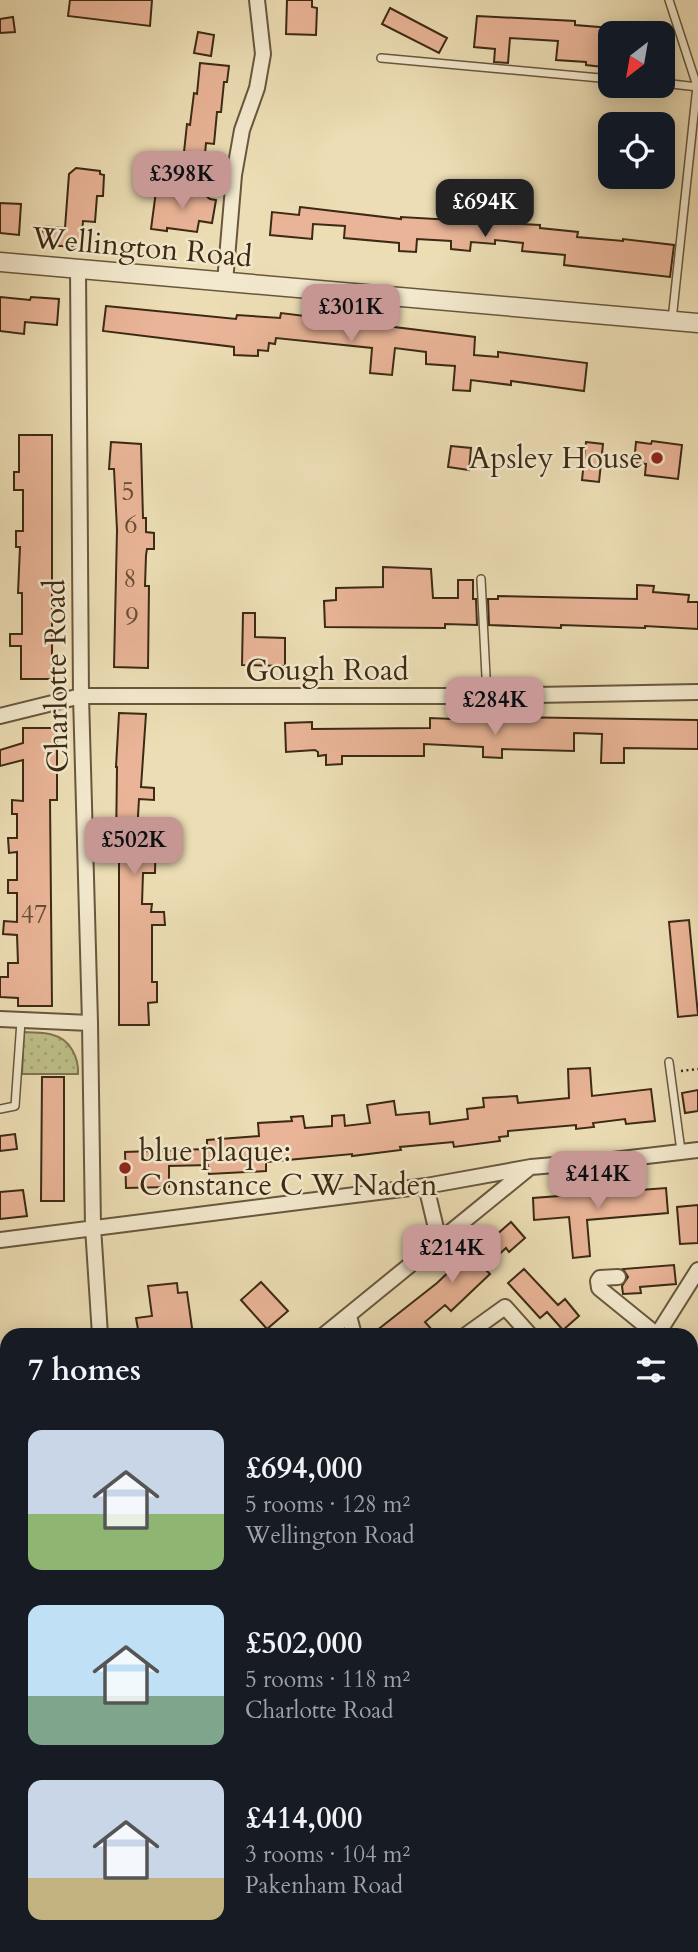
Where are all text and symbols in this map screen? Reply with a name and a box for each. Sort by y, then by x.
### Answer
north arrow [598,21,676,98]
map controls [598,21,675,189]
button: locate [598,112,675,189]
pin: £398K [133,152,231,211]
text: £398K [149,158,215,189]
pin: £694K [436,180,534,239]
text: £694K [452,186,518,217]
street label: Wellington Road [29,217,254,278]
pin: £301K [302,284,400,344]
text: £301K [318,291,384,322]
place label: Apsley House [469,438,643,479]
marker: Apsley House [649,450,665,466]
house number: 5 [121,474,135,509]
house number: 6 [124,507,138,542]
house number: 8 [123,561,137,596]
street label: Charlotte Road [34,579,79,773]
house number: 9 [125,599,139,634]
street label: Gough Road [245,650,409,691]
pin: £284K [446,678,544,737]
text: £284K [462,684,528,715]
pin: £502K [85,818,183,877]
text: £502K [101,824,167,855]
house number: 47 [21,897,47,932]
place label: blue plaque: Constance C W Naden [139,1131,437,1206]
pin: £414K [549,1152,647,1211]
text: £414K [565,1158,631,1189]
marker: blue plaque: Constance C W Naden [117,1160,133,1176]
pin: £214K [403,1226,501,1285]
text: £214K [419,1232,485,1263]
text: 7 homes [28,1350,141,1391]
icon: filters [632,1351,670,1389]
text: £694,000 [245,1448,362,1489]
icon: home [84,1458,168,1542]
text: 5 rooms · 128 m² [245,1489,410,1520]
text: Wellington Road [245,1520,414,1551]
text: £502,000 [245,1623,362,1664]
icon: home [84,1633,168,1717]
text: 5 rooms · 118 m² [245,1664,410,1695]
text: Charlotte Road [245,1695,394,1726]
text: £414,000 [245,1798,362,1839]
icon: home [84,1808,168,1892]
text: 3 rooms · 104 m² [245,1839,410,1870]
text: Pakenham Road [245,1870,403,1901]

